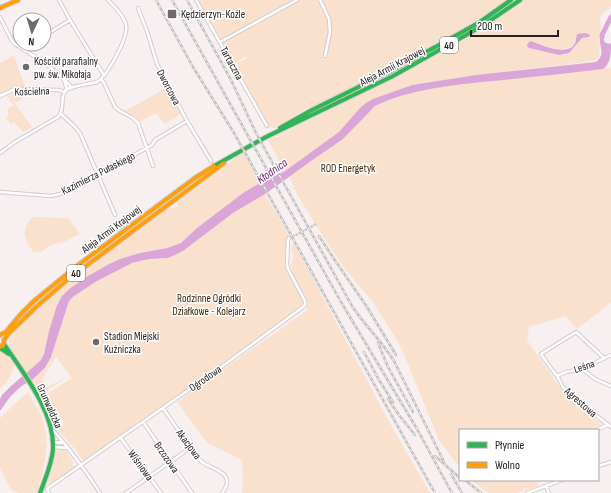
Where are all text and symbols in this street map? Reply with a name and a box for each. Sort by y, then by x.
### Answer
marker: Kędzierzyn-Koźle [166,8,178,20]
place label: Kędzierzyn-Koźle [181,8,245,21]
north arrow [12,12,52,52]
scale bar [471,12,558,38]
text: 200 m [477,19,503,34]
text: N [28,35,35,48]
road number: 40 [440,37,458,53]
street label: Tartaczna [217,44,246,82]
street label: Aleja Armii Krajowej [357,44,427,89]
place label: Kościół parafialny pw. św. Mikołaja [34,55,99,81]
marker: Kościół parafialny pw. św. Mikołaja [21,62,31,72]
street label: Dworcowa [154,67,183,107]
street label: Kościelna [14,84,50,99]
street label: Kazimierza Pułaskiego [59,149,138,198]
water label: Kłodnica [254,155,291,187]
park label: ROD Energetyk [321,162,376,175]
street label: Aleja Armii Krajowej [78,203,144,257]
road number: 40 [67,265,85,281]
park label: Rodzinne Ogródki Działkowe - Kolejarz [172,292,246,318]
place label: Stadion Miejski Kuźniczka [104,330,159,356]
marker: Stadion Miejski Kuźniczka [91,337,101,347]
street label: Leśna [572,357,596,376]
street label: Ogrodowa [187,363,224,394]
street label: Grunwaldzka [34,382,65,430]
street label: Agrestowa [561,384,600,420]
street label: Akacjowa [172,426,204,462]
legend [459,429,599,481]
text: Płynnie [495,438,525,453]
street label: Brzozowa [151,439,182,475]
street label: Wiśniowa [125,447,156,483]
text: Wolno [495,458,520,473]

